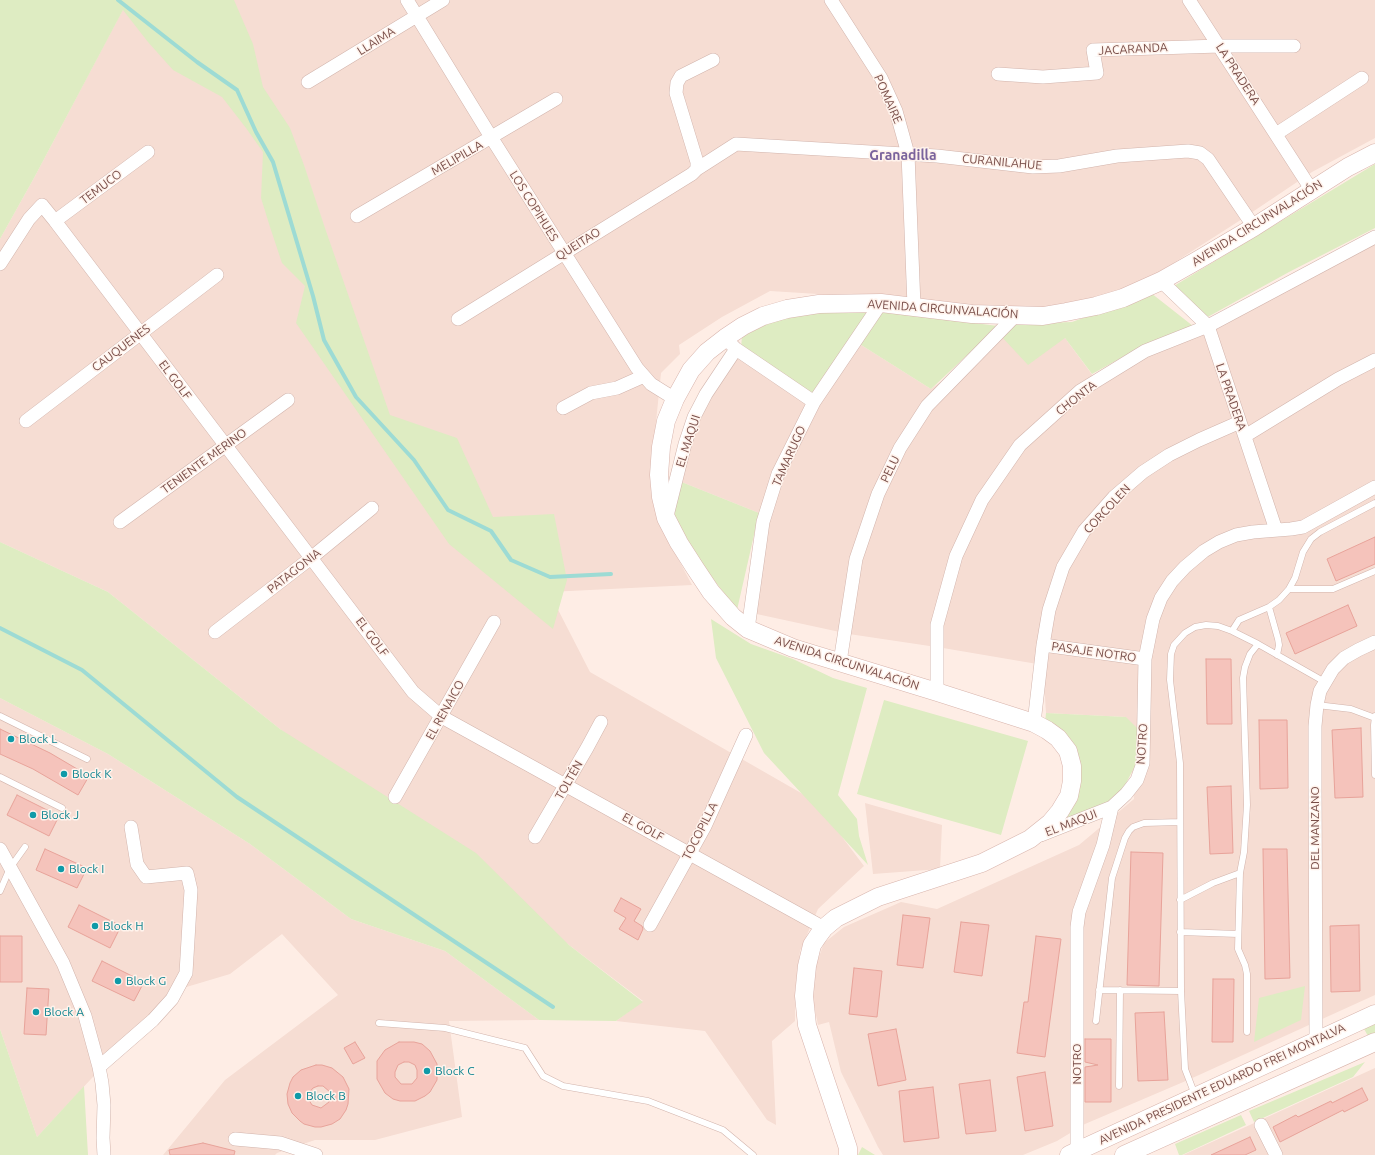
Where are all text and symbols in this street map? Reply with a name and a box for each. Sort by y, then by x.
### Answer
street label: LLAIMA [355,24,397,58]
street label: JACARANDA [1098,40,1168,58]
street label: LA PRADERA [1213,40,1263,108]
street label: POMAIRE [871,72,905,126]
street label: MELIPILLA [429,138,485,178]
district label: Granadilla [869,147,937,163]
street label: CURANILAHUE [961,151,1043,173]
street label: TEMUCO [77,167,125,207]
street label: LOS COPIHUES [507,168,561,244]
street label: AVENIDA CIRCUNVALACIÓN [1189,177,1325,269]
street label: QUEITAO [553,225,603,263]
street label: AVENIDA CIRCUNVALACIÓN [867,297,1019,321]
street label: CAUQUENES [89,321,153,375]
street label: EL GOLF [156,358,194,402]
street label: LA PRADERA [1213,361,1249,433]
street label: CHONTA [1053,378,1099,418]
street label: EL MAQUI [673,413,703,469]
street label: TAMARUGO [769,423,809,489]
street label: TENIENTE MERINO [158,425,250,497]
street label: PELU [877,453,903,485]
street label: CORCOLEN [1081,481,1133,537]
street label: PATAGONIA [264,546,324,596]
street label: EL GOLF [353,615,391,659]
street label: AVENIDA CIRCUNVALACIÓN [773,633,921,693]
street label: PASAJE NOTRO [1051,639,1137,665]
street label: EL RENAICO [423,678,467,742]
street label: NOTRO [1133,723,1151,765]
place label: Block L [19,732,57,746]
marker: Block L [6,734,16,744]
street label: TOLTÉN [552,758,586,802]
place label: Block K [72,767,111,781]
marker: Block K [59,769,69,779]
street label: DEL MANZANO [1308,786,1322,870]
street label: TOCOPILLA [679,800,721,862]
street label: EL MAQUI [1043,807,1099,839]
place label: Block J [41,808,79,822]
marker: Block J [28,810,38,820]
street label: EL GOLF [620,810,666,844]
place label: Block I [69,862,104,876]
marker: Block I [56,864,66,874]
place label: Block H [103,919,144,933]
marker: Block H [90,921,100,931]
place label: Block G [126,974,166,988]
marker: Block G [113,976,123,986]
place label: Block A [44,1005,84,1019]
marker: Block A [31,1007,41,1017]
street label: AVENIDA PRESIDENTE EDUARDO FREI MONTALVA [1096,1020,1348,1148]
street label: NOTRO [1070,1043,1084,1085]
place label: Block C [435,1064,475,1078]
marker: Block C [422,1066,432,1076]
place label: Block B [306,1089,346,1103]
marker: Block B [293,1091,303,1101]

